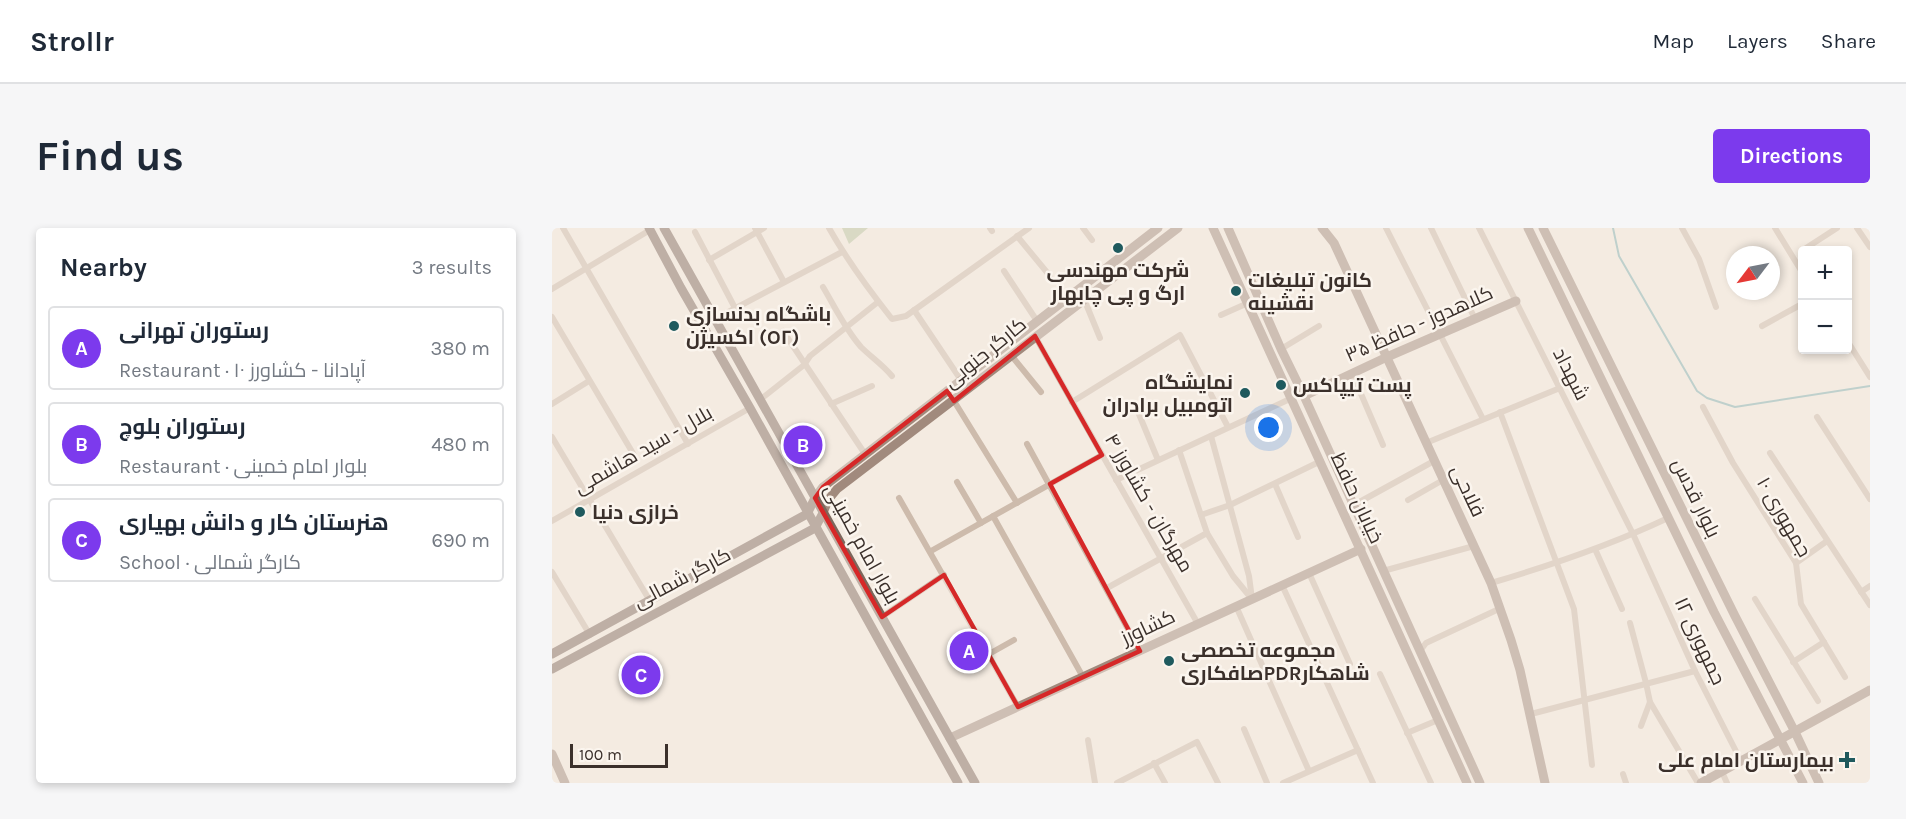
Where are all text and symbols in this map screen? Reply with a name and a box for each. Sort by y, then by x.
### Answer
text: Strollr [30,25,114,58]
text: Map [1652,29,1694,53]
text: Layers [1727,29,1788,53]
text: Share [1821,29,1876,53]
button: Directions [1713,129,1870,183]
text: Find us [36,131,184,181]
marker: شرکت مهندسی ارگ و پی چابهار [1111,241,1125,255]
north arrow [1726,246,1780,300]
map controls [1798,246,1852,354]
button: + [1798,246,1852,300]
text: Nearby [60,252,147,283]
text: 3 results [412,256,492,279]
place label: شرکت مهندسی ارگ و پی چابهار [1047,259,1189,307]
place label: کانون تبلیغات نقشینه [1248,269,1372,315]
street label: کلاهدوز - حافظ ۳۵ [1341,281,1497,367]
marker: کانون تبلیغات نقشینه [1229,284,1243,298]
button: − [1798,300,1852,354]
place label: باشگاه بدنسازی اکسیژن (O۲) [686,303,831,349]
street label: کارگر جنوبی [939,313,1032,394]
text: رستوران تهرانی [119,318,269,344]
marker: باشگاه بدنسازی اکسیژن (O۲) [667,319,681,333]
text: A [75,337,88,360]
text: 380 m [431,337,490,360]
street label: شهداد [1547,344,1594,404]
text: Restaurant · آپادانا - کشاورز ۱۰ [119,359,366,382]
place label: نمایشگاه اتومبیل برادران [1103,371,1233,417]
place label: پست تیپاکس [1293,374,1412,399]
marker: پست تیپاکس [1274,378,1288,392]
marker: نمایشگاه اتومبیل برادران [1238,386,1252,400]
street label: بلال - سید هاشمی [570,401,717,500]
your location [1254,413,1283,442]
text: رستوران بلوچ [119,414,246,440]
pin: B [784,422,822,468]
street label: مهرگان - کشاورز ۴ [1099,430,1198,577]
text: B [75,433,88,456]
text: 480 m [431,433,490,456]
street label: خیابان حافظ [1325,449,1388,547]
text: Restaurant · بلوار امام خمینی [119,455,367,478]
street label: بلوار قدس [1666,455,1725,542]
street label: فلاحی [1445,462,1490,521]
street label: جمهوری ۱۰ [1751,473,1816,562]
street label: بلوار امام خمینی [818,480,905,609]
place label: خرازی دنیا [592,501,679,524]
marker: خرازی دنیا [573,505,587,519]
text: هنرستان کار و دانش بهیاری [119,510,389,536]
text: C [75,529,88,552]
text: 690 m [432,529,490,552]
street label: کارگر شمالی [629,543,735,614]
text: School · کارگر شمالی [119,551,301,574]
street label: جمهوری ۱۲ [1669,594,1730,689]
street label: کشاورز [1116,605,1179,650]
pin: A [950,628,988,674]
place label: مجموعه تخصصی صافکاریPDRشاهکار [1181,639,1370,685]
pin: C [622,652,661,698]
marker: مجموعه تخصصی صافکاریPDRشاهکار [1162,654,1176,668]
scale bar [570,741,668,768]
text: 100 m [579,745,622,764]
place label: بیمارستان امام علی [1658,749,1834,774]
marker: بیمارستان امام علی [1838,751,1856,769]

